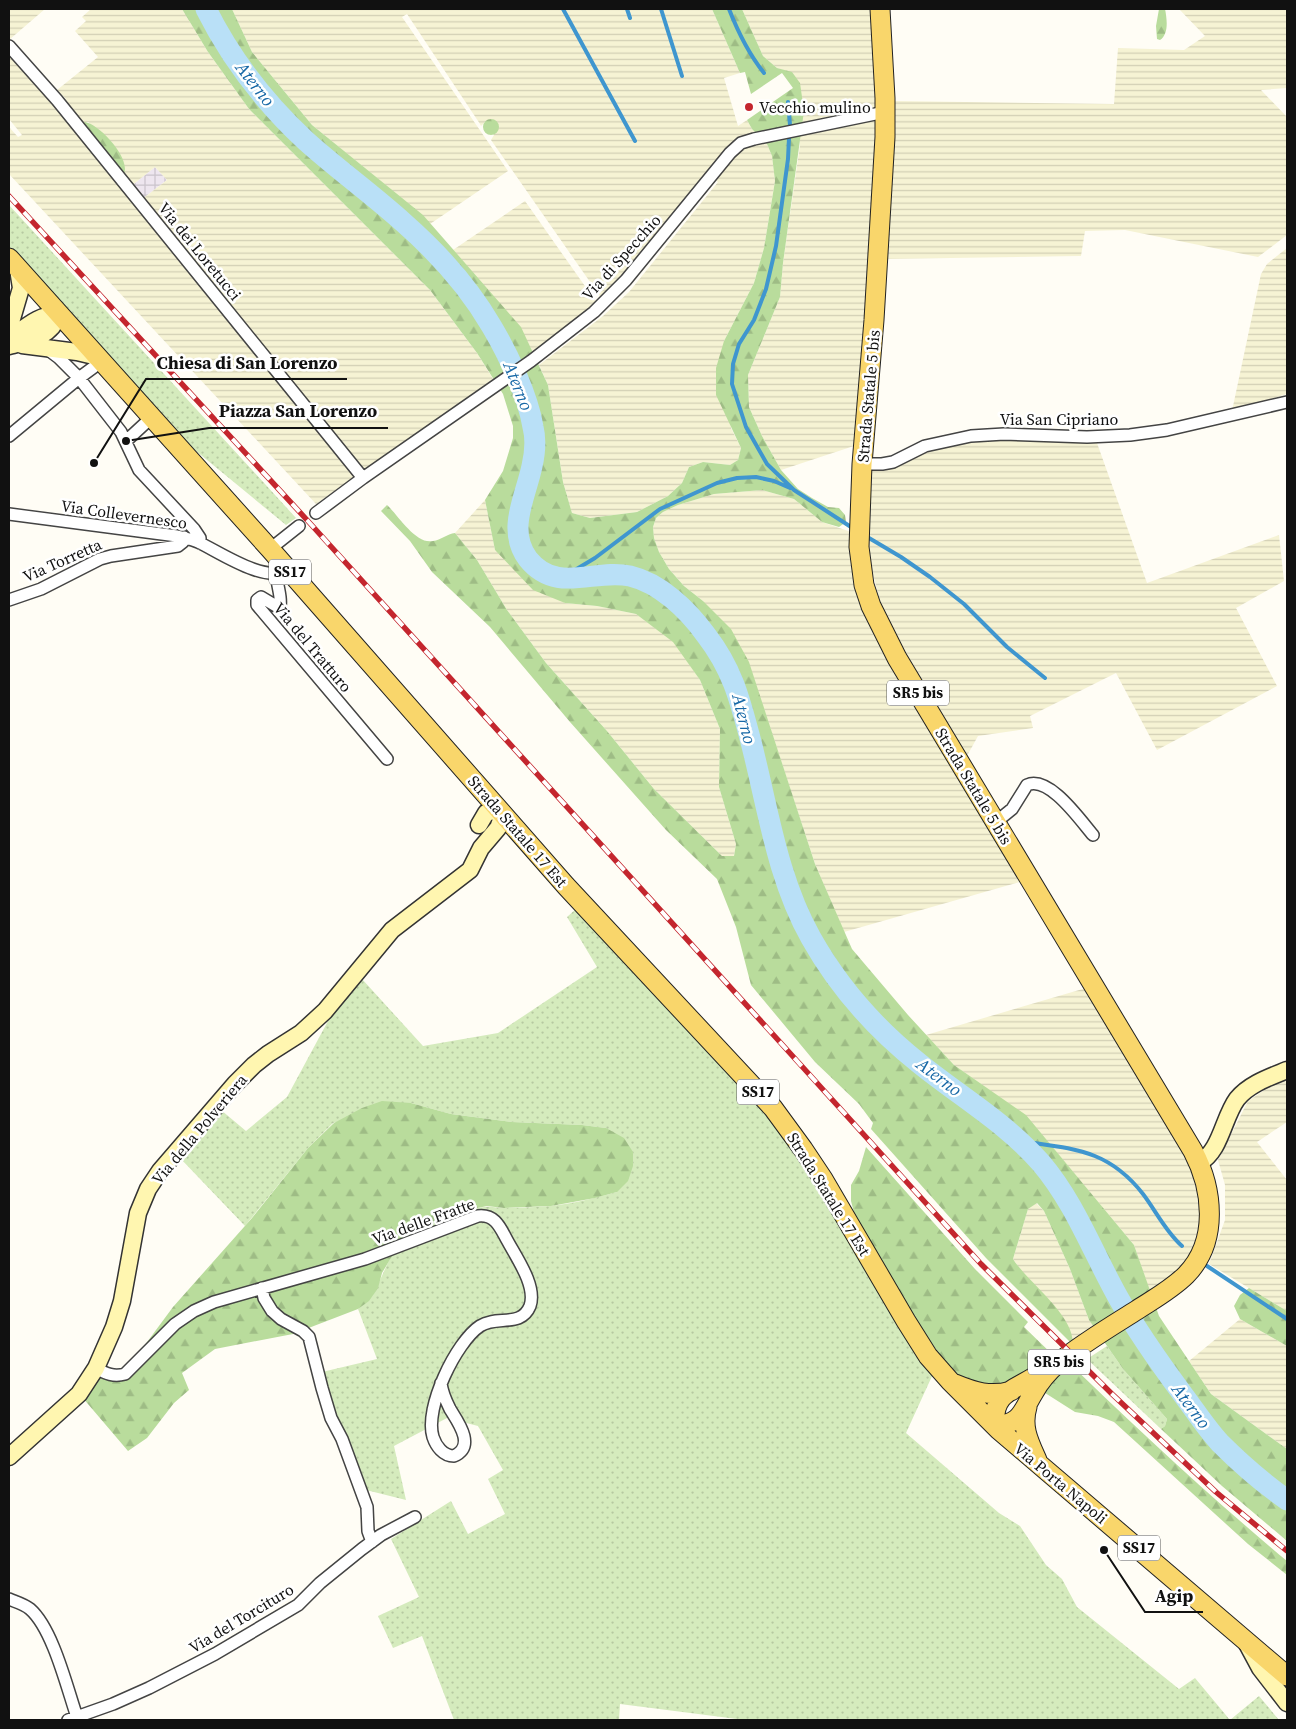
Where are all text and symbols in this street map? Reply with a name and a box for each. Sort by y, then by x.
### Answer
water label: Aterno [229,55,281,112]
place label: Vecchio mulino [759,96,871,118]
marker: Vecchio mulino [743,101,755,113]
street label: Via dei Loretucci [154,197,247,305]
street label: Via di Specchio [576,209,666,305]
street label: Strada Statale 5 bis [851,329,885,463]
callout: Chiesa di San Lorenzo [146,346,347,379]
text: Chiesa di San Lorenzo [157,350,337,375]
water label: Aterno [497,357,540,414]
callout: Piazza San Lorenzo [209,395,388,428]
text: Piazza San Lorenzo [219,398,377,423]
street label: Via San Cipriano [1000,408,1119,430]
street label: Via Collevernesco [59,494,189,534]
street label: Via Torretta [19,532,106,587]
road number: SS17 [269,560,311,584]
street label: Via del Tratturo [269,597,357,697]
road number: SR5 bis [887,680,949,706]
water label: Aterno [726,690,763,747]
street label: Strada Statale 5 bis [930,723,1018,849]
street label: Strada Statale 17 Est [463,770,573,892]
water label: Aterno [911,1051,967,1102]
street label: Via della Polveriera [146,1068,252,1189]
road number: SS17 [737,1080,779,1104]
street label: Strada Statale 17 Est [782,1128,876,1261]
street label: Via delle Fratte [369,1192,477,1250]
road number: SR5 bis [1028,1350,1090,1374]
water label: Aterno [1166,1377,1217,1434]
street label: Via Porta Napoli [1010,1437,1113,1529]
road number: SS17 [1118,1536,1160,1560]
street label: Via del Torcituro [184,1578,298,1658]
callout: Agip [1145,1579,1203,1612]
text: Agip [1155,1583,1193,1608]

